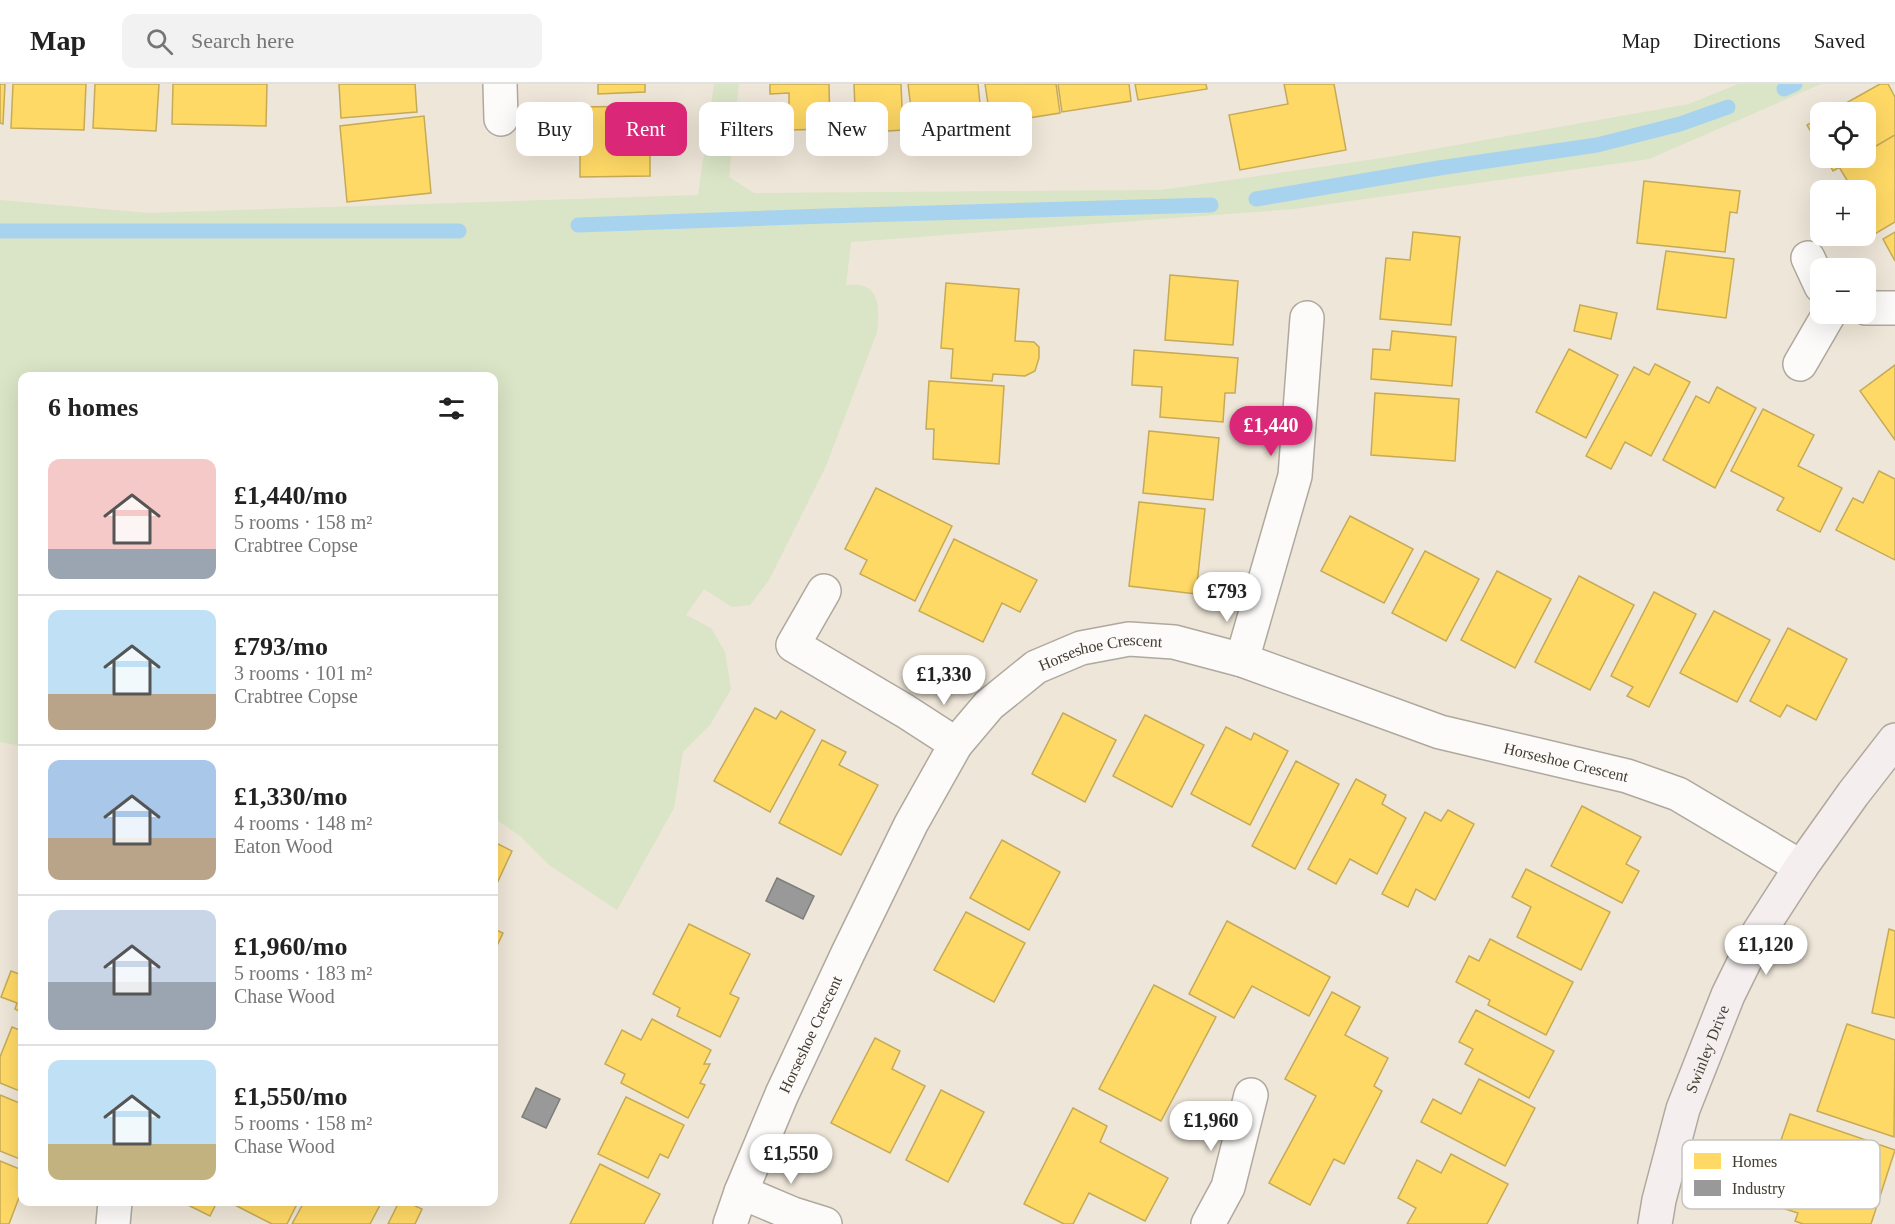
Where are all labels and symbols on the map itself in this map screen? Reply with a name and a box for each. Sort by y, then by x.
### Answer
pin: £1,440 [1222,406,1320,457]
pin: £793 [1191,572,1263,623]
street label: Horseshoe Crescent [1036,631,1164,673]
pin: £1,330 [895,655,993,706]
street label: Horseshoe Crescent [1502,739,1631,785]
pin: £1,120 [1717,925,1815,976]
street label: Horseshoe Crescent [775,972,845,1096]
street label: Swinley Drive [1682,1003,1732,1095]
pin: £1,960 [1162,1101,1260,1152]
pin: £1,550 [742,1134,840,1185]
legend [1682,1140,1880,1209]
text: Homes [1732,1153,1777,1170]
text: Industry [1732,1180,1785,1198]

